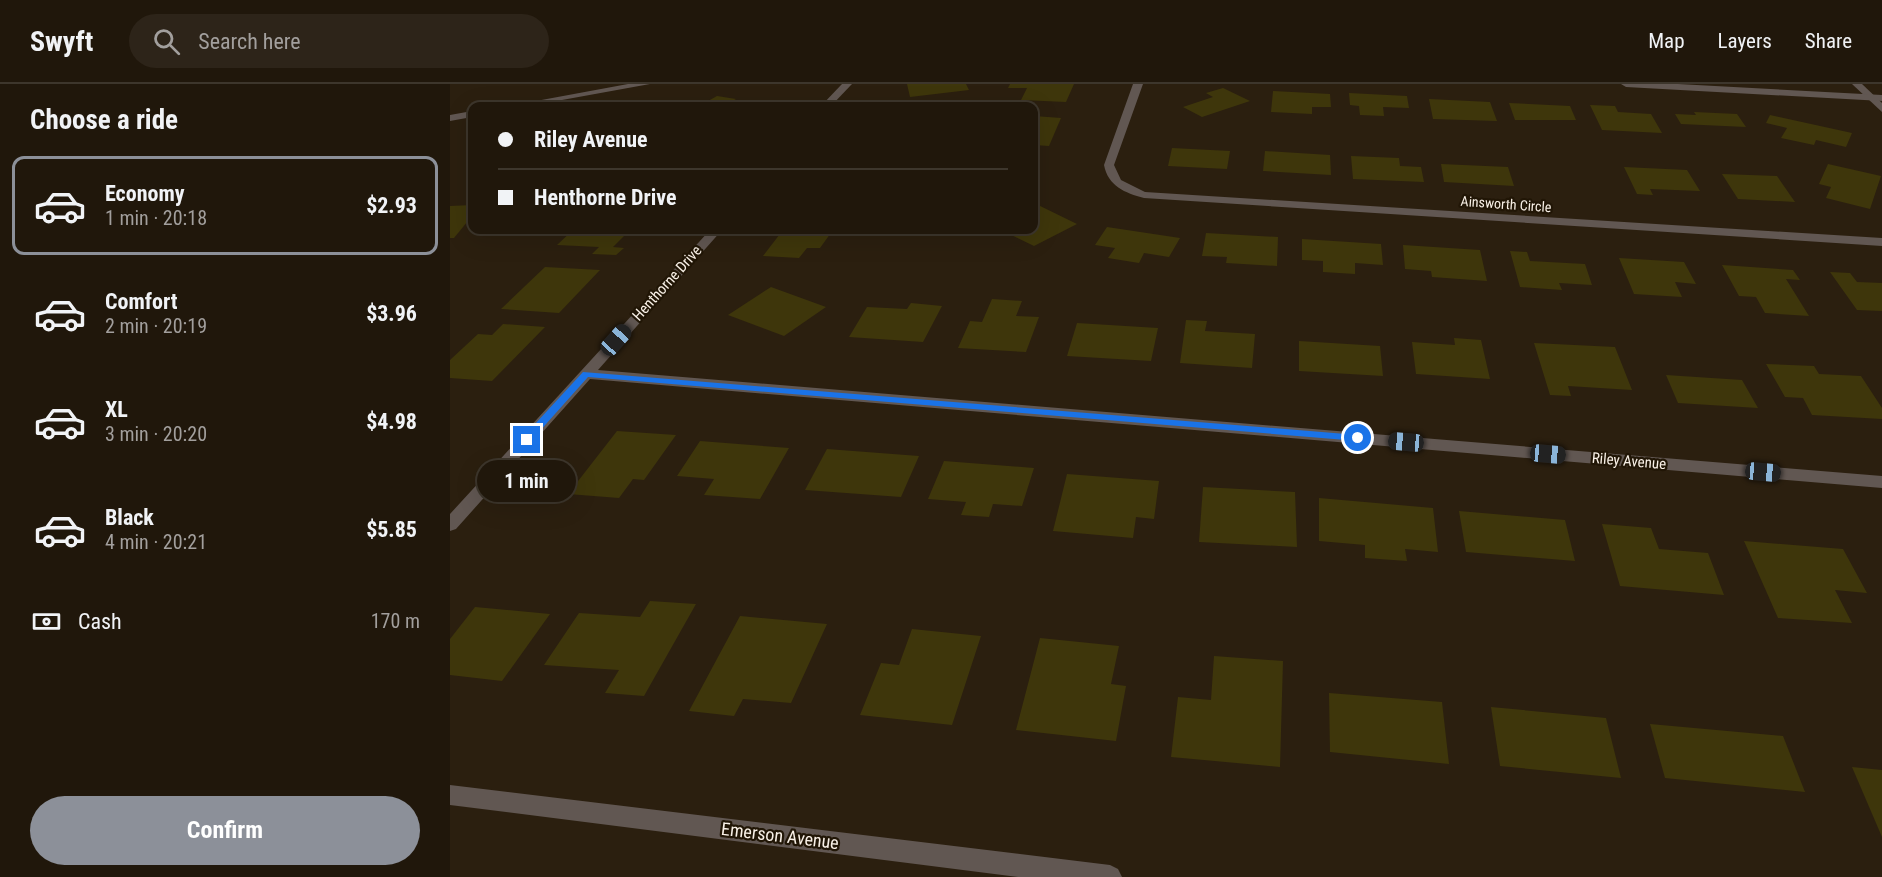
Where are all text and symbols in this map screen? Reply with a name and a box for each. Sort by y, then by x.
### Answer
search box [129,14,549,68]
text: Swyft [30,25,93,58]
icon: search [150,25,183,58]
text: Search here [198,29,301,54]
text: Map [1648,29,1685,53]
text: Layers [1718,29,1772,53]
text: Share [1805,29,1852,53]
text: Choose a ride [30,104,178,136]
text: Riley Avenue [534,127,648,152]
icon: car [33,179,87,233]
text: Economy [105,181,185,206]
text: Henthorne Drive [534,185,677,210]
text: $2.93 [366,193,417,218]
street label: Ainsworth Circle [1460,193,1552,215]
text: 1 min · 20:18 [105,206,207,230]
street label: Henthorne Drive [629,242,705,324]
icon: car [33,287,87,341]
text: Comfort [105,289,178,314]
text: $3.96 [366,301,417,326]
text: 2 min · 20:19 [105,314,207,338]
car [597,321,635,359]
icon: car [33,395,87,449]
text: XL [105,397,128,422]
text: $4.98 [366,409,417,434]
text: 3 min · 20:20 [105,422,207,446]
route start [1344,424,1371,451]
route end [513,426,540,453]
car [1387,431,1425,453]
car [1529,443,1567,465]
street label: Riley Avenue [1591,449,1667,473]
callout: 1 min [478,461,577,503]
car [1744,461,1782,483]
text: 1 min [504,469,549,493]
icon: car [33,503,87,557]
text: Black [105,505,154,530]
text: $5.85 [366,517,417,542]
text: 4 min · 20:21 [105,530,207,554]
icon: cash [30,605,63,638]
text: Cash [78,609,122,634]
text: 170 m [371,609,420,633]
button: Confirm [30,796,420,865]
street label: Emerson Avenue [720,818,840,853]

